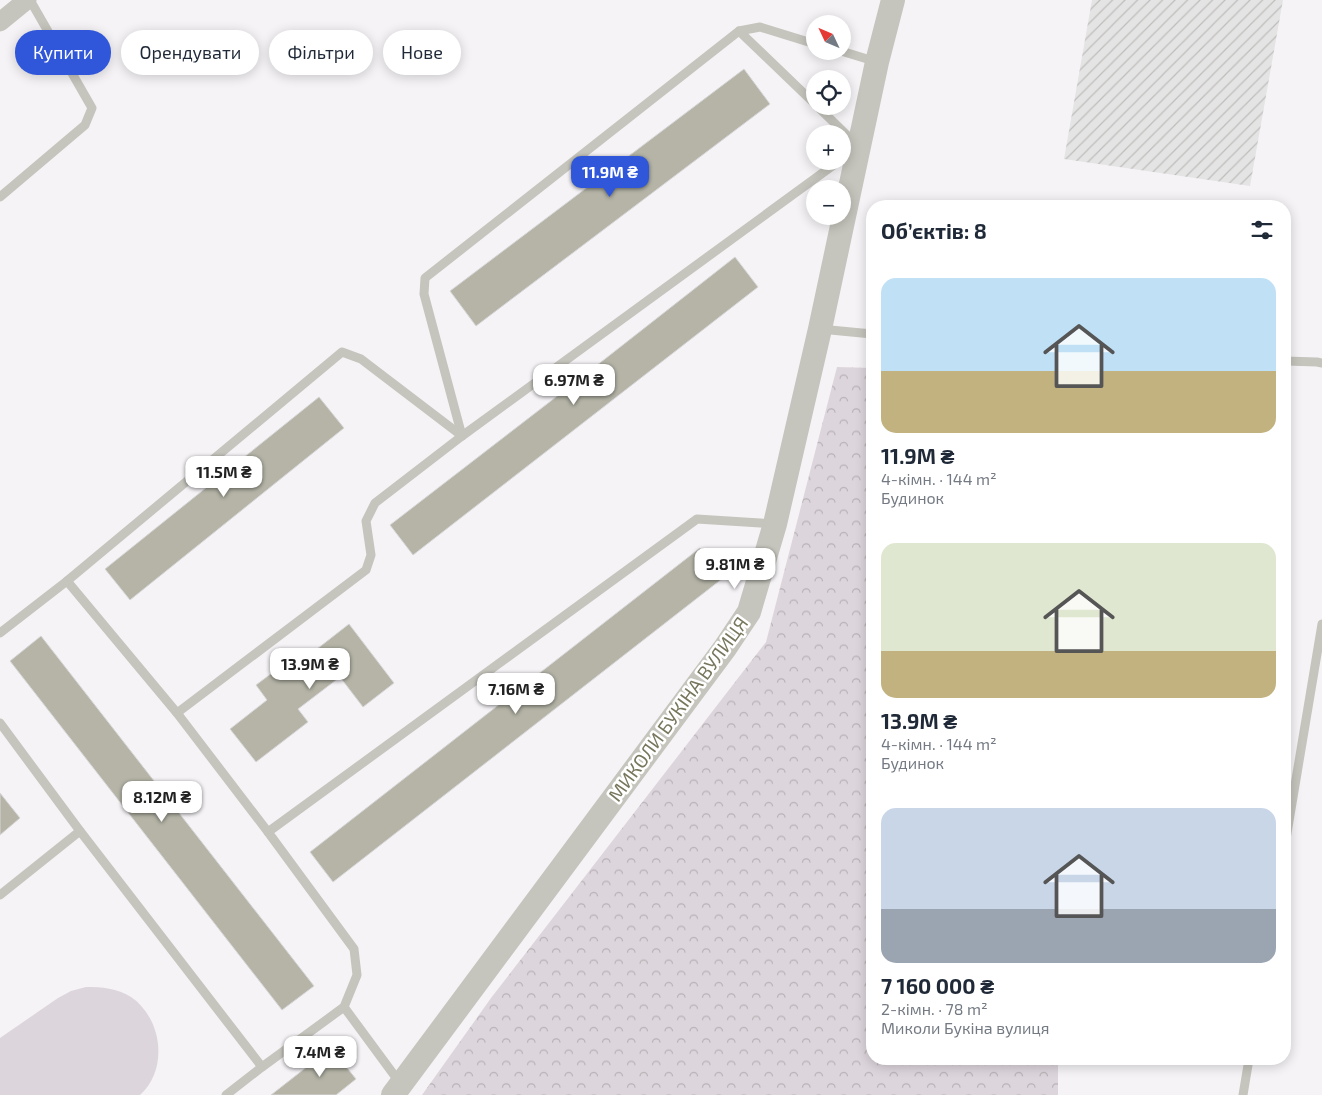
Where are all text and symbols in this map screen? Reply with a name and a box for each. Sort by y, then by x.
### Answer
north arrow [806,15,851,60]
map controls [806,15,851,225]
chip: Купити [15,30,111,75]
chip: Орендувати [121,30,259,75]
chip: Фільтри [269,30,373,75]
chip: Нове [383,30,461,75]
button: locate [806,70,851,115]
button: + [806,125,851,170]
pin: 11.9M ₴ [564,156,656,198]
text: 11.9M ₴ [582,162,638,181]
button: − [806,180,851,225]
icon: filters [1248,216,1276,244]
text: Об’єктів: 8 [881,218,987,243]
icon: home [1034,311,1124,401]
pin: 6.97M ₴ [528,364,620,406]
text: 6.97M ₴ [544,370,604,389]
text: 11.9M ₴ [881,443,954,468]
pin: 11.5M ₴ [178,456,270,498]
text: 11.5M ₴ [196,462,252,481]
text: 4-кімн. · 144 m² [881,469,997,488]
text: Будинок [881,488,944,507]
pin: 9.81M ₴ [689,548,781,590]
text: 9.81M ₴ [706,554,765,573]
icon: home [1034,576,1124,666]
street label: МИКОЛИ БУКІНА ВУЛИЦЯ [603,612,752,805]
pin: 13.9M ₴ [264,648,356,690]
text: 13.9M ₴ [281,654,339,673]
pin: 7.16M ₴ [470,672,562,715]
text: 7.16M ₴ [488,679,544,698]
text: 13.9M ₴ [881,708,957,733]
text: 4-кімн. · 144 m² [881,734,997,753]
text: Будинок [881,753,944,772]
pin: 8.12M ₴ [116,780,208,823]
text: 8.12M ₴ [133,787,191,806]
icon: home [1034,841,1124,931]
text: 7 160 000 ₴ [881,973,994,998]
text: 2-кімн. · 78 m² [881,999,988,1018]
text: Миколи Букіна вулиця [881,1018,1050,1037]
pin: 7.4M ₴ [279,1036,361,1078]
text: 7.4M ₴ [295,1042,345,1061]

